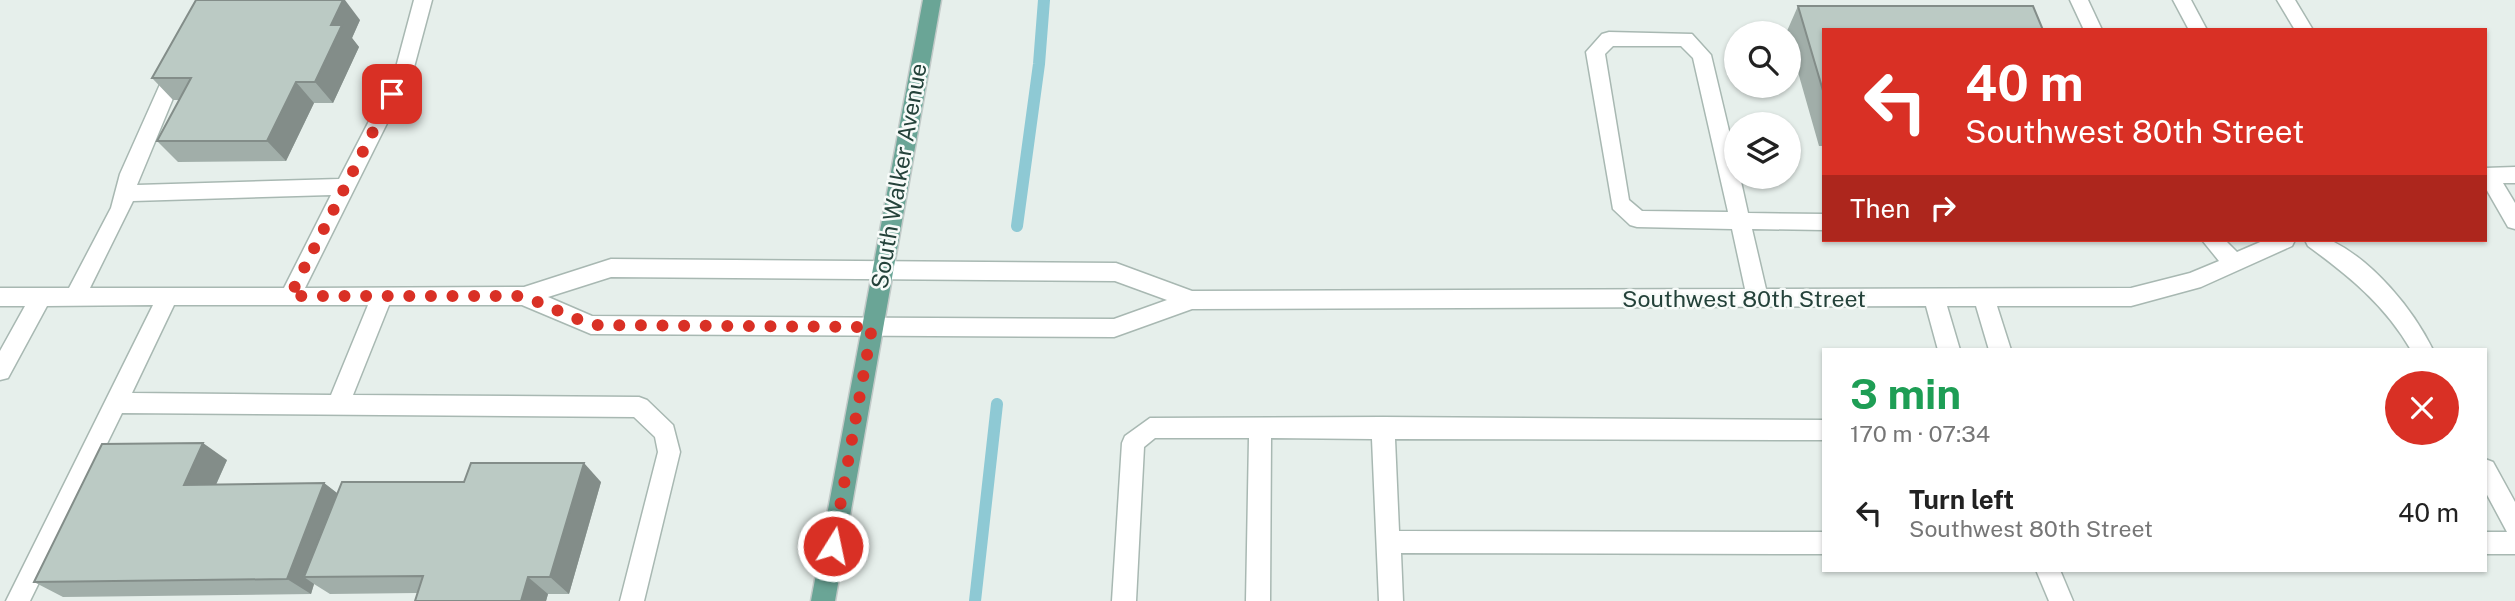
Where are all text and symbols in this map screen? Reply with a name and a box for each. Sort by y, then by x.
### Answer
map controls [1724,21,1801,189]
button: search [1724,21,1801,98]
text: 40 m [1965,54,2084,112]
icon: left [1850,56,1941,147]
street label: South Walker Avenue [865,61,932,291]
pin [362,64,422,124]
icon: arrive [373,75,411,113]
button: layers [1724,112,1801,189]
text: Southwest 80th Street [1965,113,2304,150]
icon: right [1924,189,1962,227]
text: Then [1850,193,1910,224]
street label: Southwest 80th Street [1622,285,1866,312]
text: 3 min [1850,369,1961,418]
button: close [2385,371,2459,445]
text: 170 m · 07:34 [1850,420,1990,447]
text: Turn left [1909,484,2014,515]
icon: left [1850,494,1888,532]
text: 40 m [2398,497,2459,528]
position arrow [796,509,870,583]
text: Southwest 80th Street [1909,515,2153,542]

